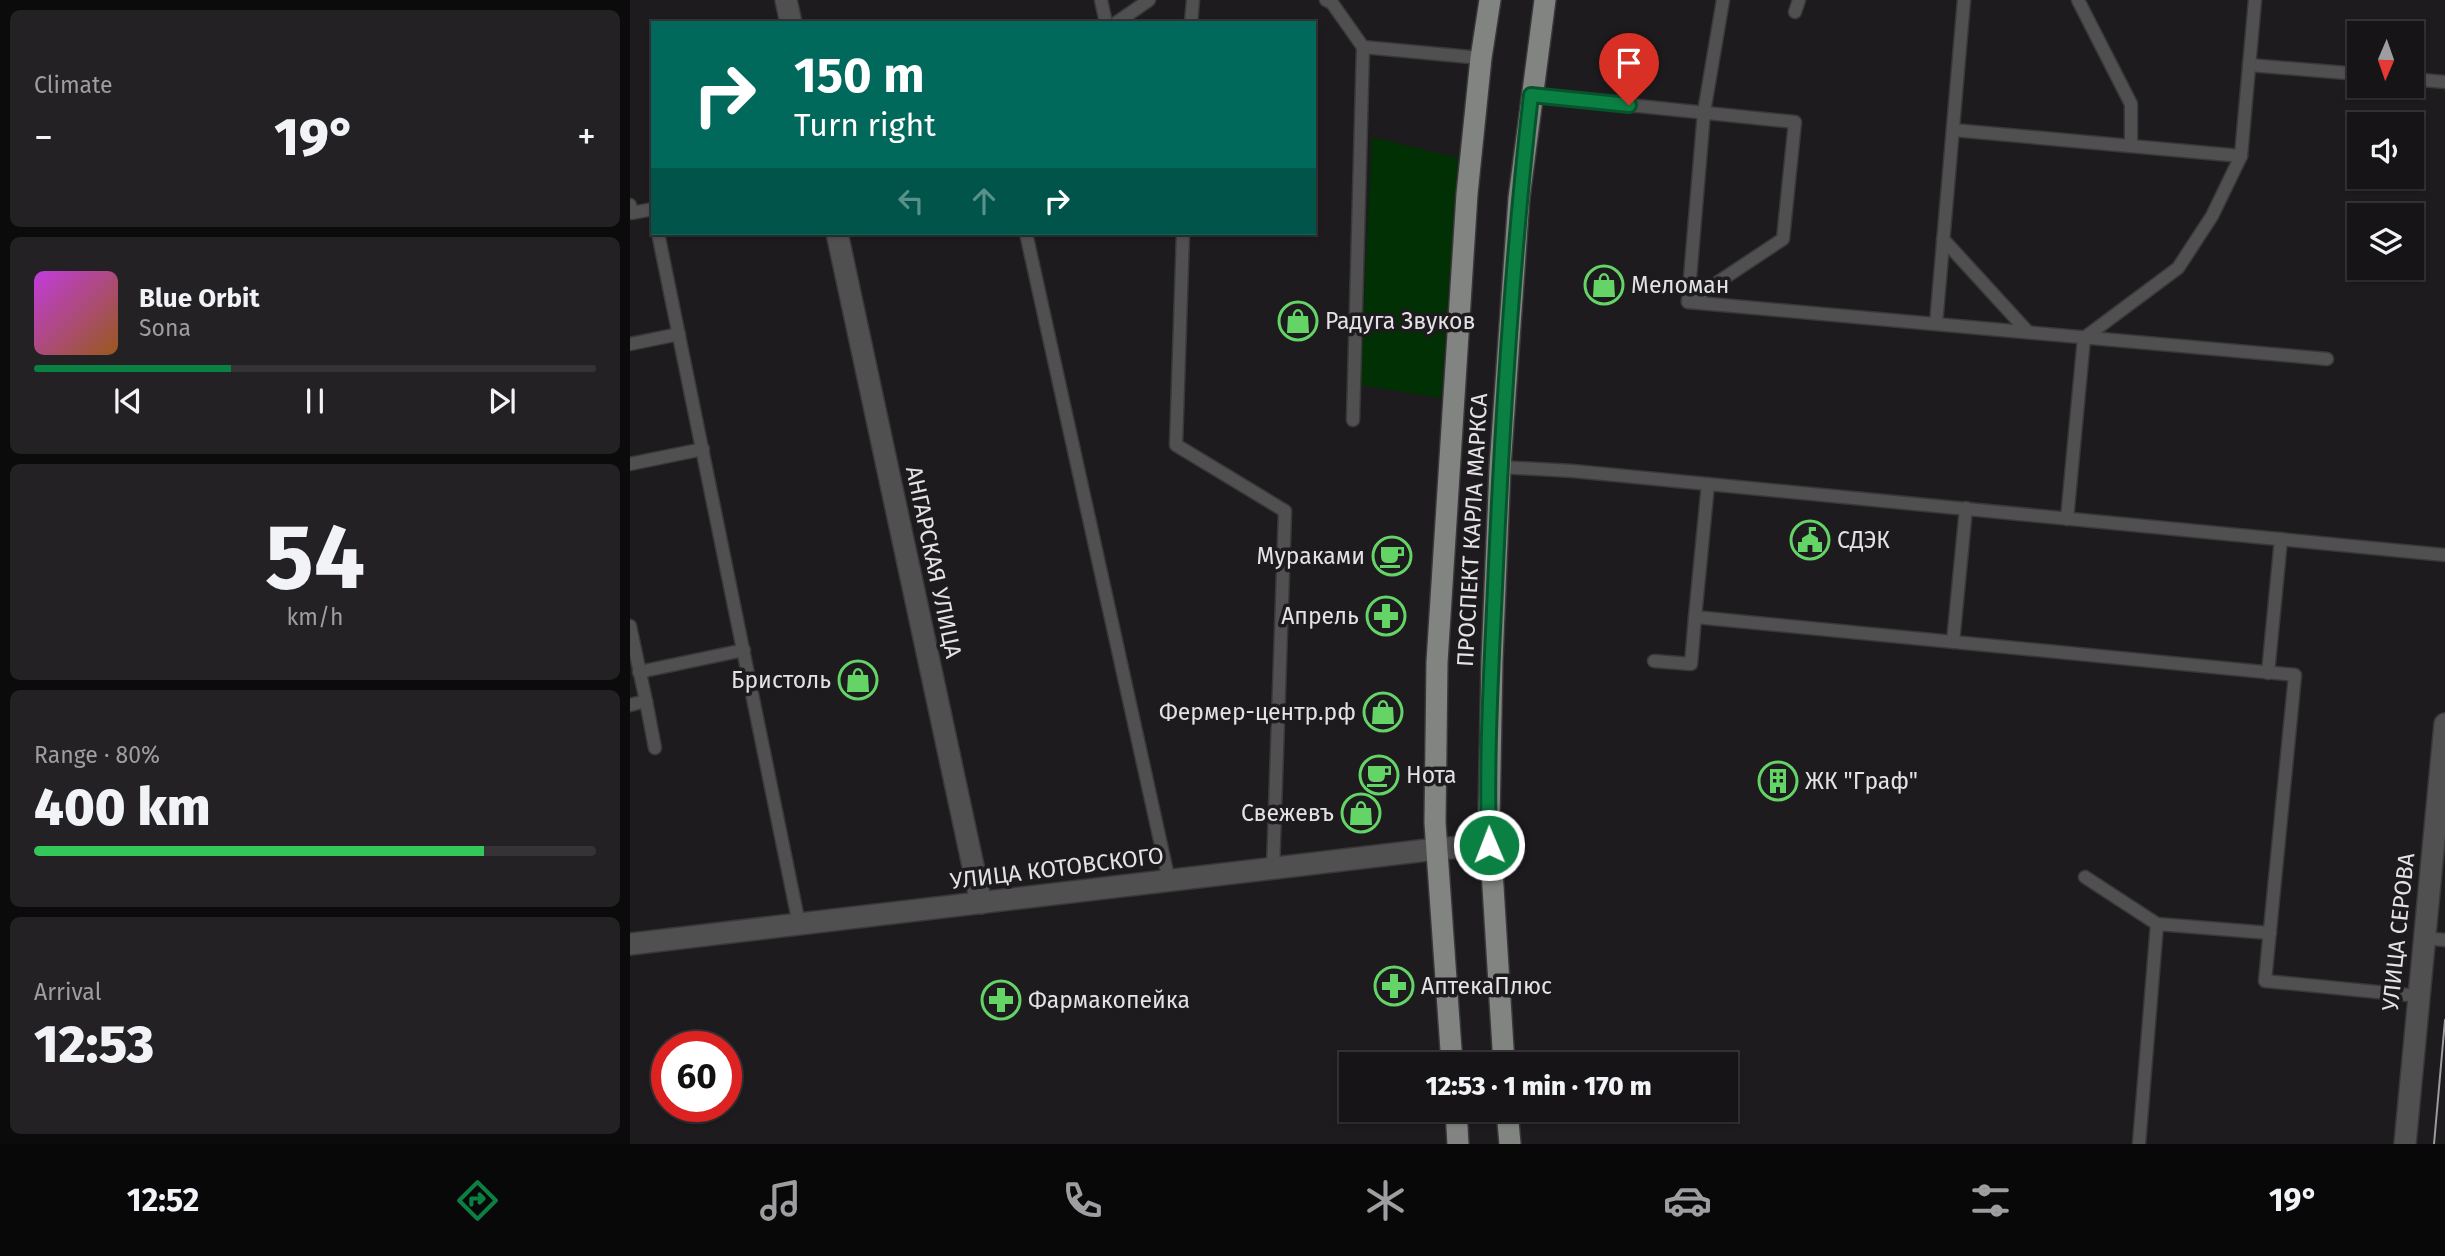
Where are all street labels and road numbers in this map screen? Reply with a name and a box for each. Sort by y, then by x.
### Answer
street label: ПРОСПЕКТ КАРЛА МАРКСА [1451,392,1493,668]
street label: АНГАРСКАЯ УЛИЦА [900,463,968,661]
street label: УЛИЦА КОТОВСКОГО [949,841,1165,895]
street label: УЛИЦА СЕРОВА [2376,851,2420,1012]

